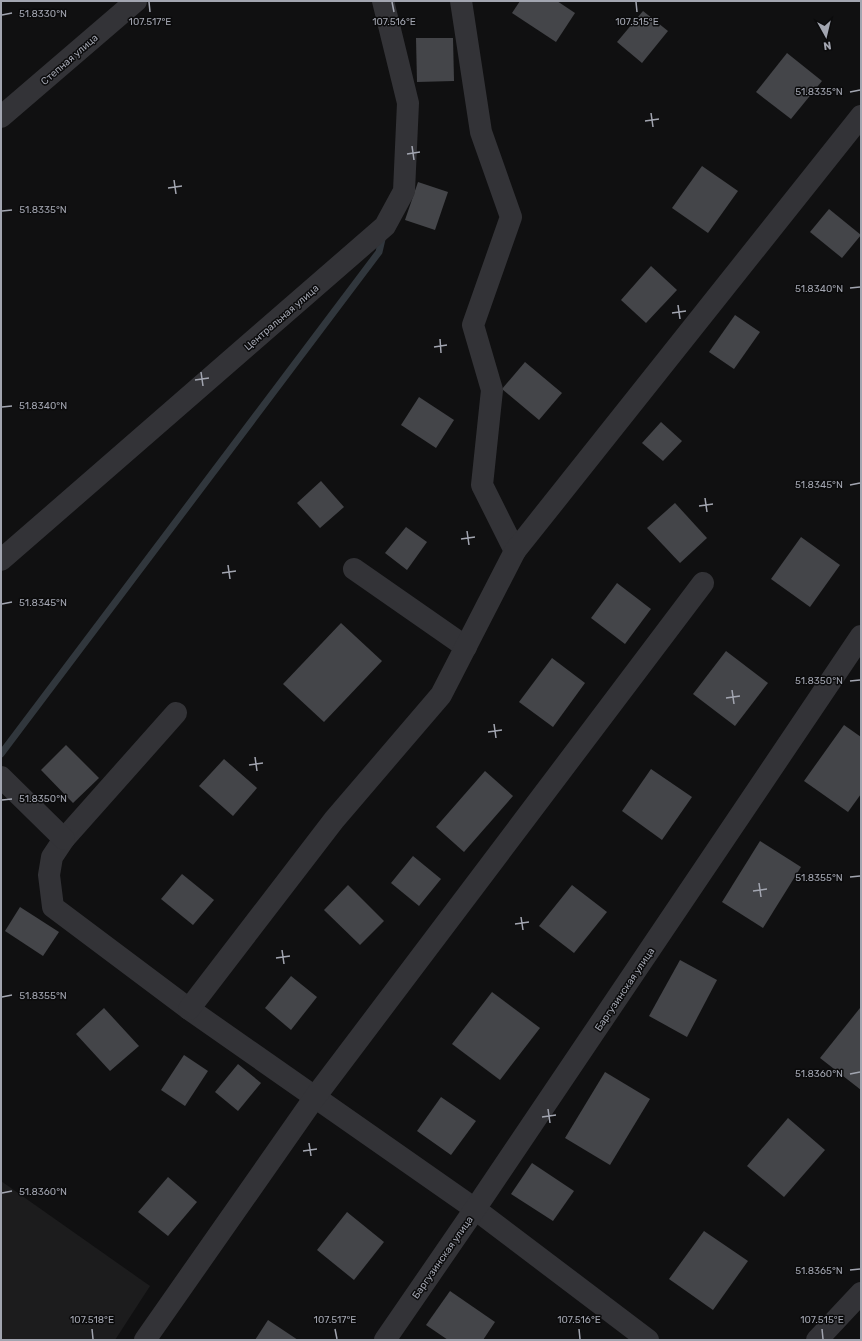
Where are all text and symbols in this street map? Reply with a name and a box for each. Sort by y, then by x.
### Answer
text: 51.8330°N [19,8,67,20]
text: 107.517°E [129,16,171,28]
text: 107.516°E [372,16,416,28]
text: 107.515°E [615,16,659,28]
north arrow [806,16,846,56]
street label: Степная улица [39,32,101,88]
text: N [822,38,832,52]
text: 51.8335°N [795,86,843,98]
text: 51.8335°N [19,204,67,216]
street label: Центральная улица [242,282,321,353]
text: 51.8340°N [795,283,843,295]
text: 51.8340°N [19,400,67,412]
text: 51.8345°N [795,479,843,491]
text: 51.8345°N [19,597,67,609]
text: 51.8350°N [795,675,843,687]
text: 51.8350°N [19,793,67,805]
text: 51.8355°N [795,872,843,884]
street label: Баргузинская улица [592,946,657,1034]
text: 51.8355°N [19,990,67,1002]
text: 51.8360°N [795,1068,843,1080]
text: 51.8360°N [19,1186,67,1198]
street label: Баргузинская улица [410,1214,476,1301]
text: 51.8365°N [795,1265,843,1277]
text: 107.518°E [70,1314,114,1326]
text: 107.517°E [314,1314,356,1326]
text: 107.516°E [557,1314,601,1326]
text: 107.515°E [800,1314,844,1326]

